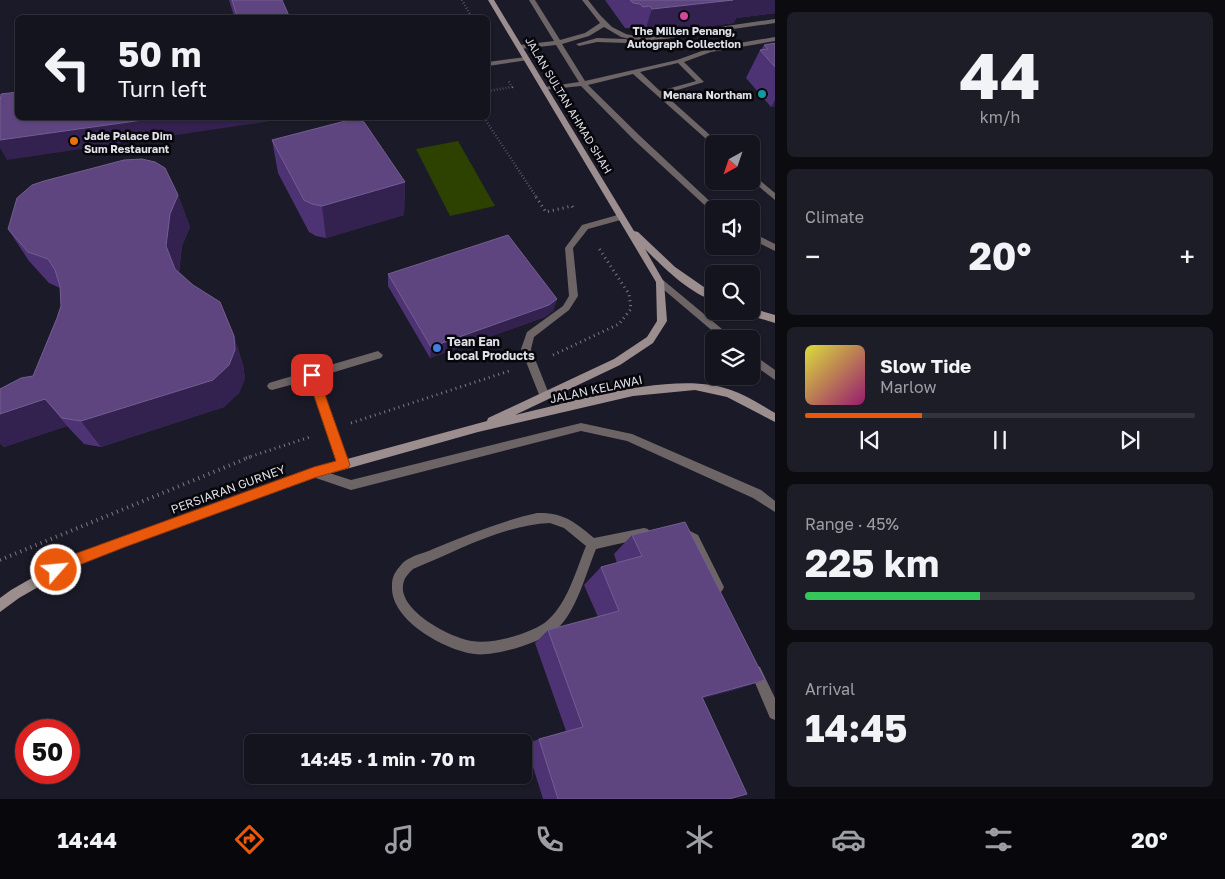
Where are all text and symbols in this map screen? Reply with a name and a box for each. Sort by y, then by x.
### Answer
marker: The Millen Penang, Autograph Collection [678,10,690,22]
place label: The Millen Penang, Autograph Collection [627,24,741,50]
text: 50 m [118,33,201,75]
street label: JALAN SULTAN AHMAD SHAH [523,34,615,176]
icon: left [35,35,100,100]
text: 44 [959,35,1041,113]
text: Turn left [118,75,207,102]
place label: Menara Northam [663,88,752,101]
marker: Menara Northam [756,88,768,100]
text: km/h [980,107,1020,127]
place label: Jade Palace Dim Sum Restaurant [84,129,173,155]
marker: Jade Palace Dim Sum Restaurant [68,135,80,147]
north arrow [705,135,760,190]
map controls [705,135,760,385]
button: sound [705,200,760,255]
text: Climate [805,207,864,227]
text: 20° [969,233,1031,278]
text: − [805,240,820,273]
text: + [1180,240,1195,273]
button: search [705,265,760,320]
button: layers [705,330,760,385]
place label: Tean Ean Local Products [447,334,535,363]
marker: Tean Ean Local Products [431,342,443,354]
pin [291,354,333,396]
text: Slow Tide [880,354,971,377]
icon: arrive [298,361,326,389]
street label: JALAN KELAWAI [548,372,644,406]
text: Marlow [880,377,936,397]
icon: previous [856,426,884,454]
icon: pause [986,426,1014,454]
icon: next [1116,426,1144,454]
street label: PERSIARAN GURNEY [169,461,288,517]
text: Range · 45% [805,514,899,534]
text: 225 km [805,540,939,585]
position arrow [29,543,81,595]
text: Arrival [805,679,855,699]
text: 14:45 [805,705,907,750]
speed limit sign: 50 [15,719,80,784]
text: 14:45 · 1 min · 70 m [301,747,475,770]
icon: directions [232,822,267,857]
icon: music [382,822,417,857]
icon: phone [532,822,567,857]
icon: climate [682,822,717,857]
icon: car [831,822,866,857]
icon: filters [981,822,1016,857]
text: 14:44 [57,826,117,853]
text: 20° [1131,826,1168,853]

